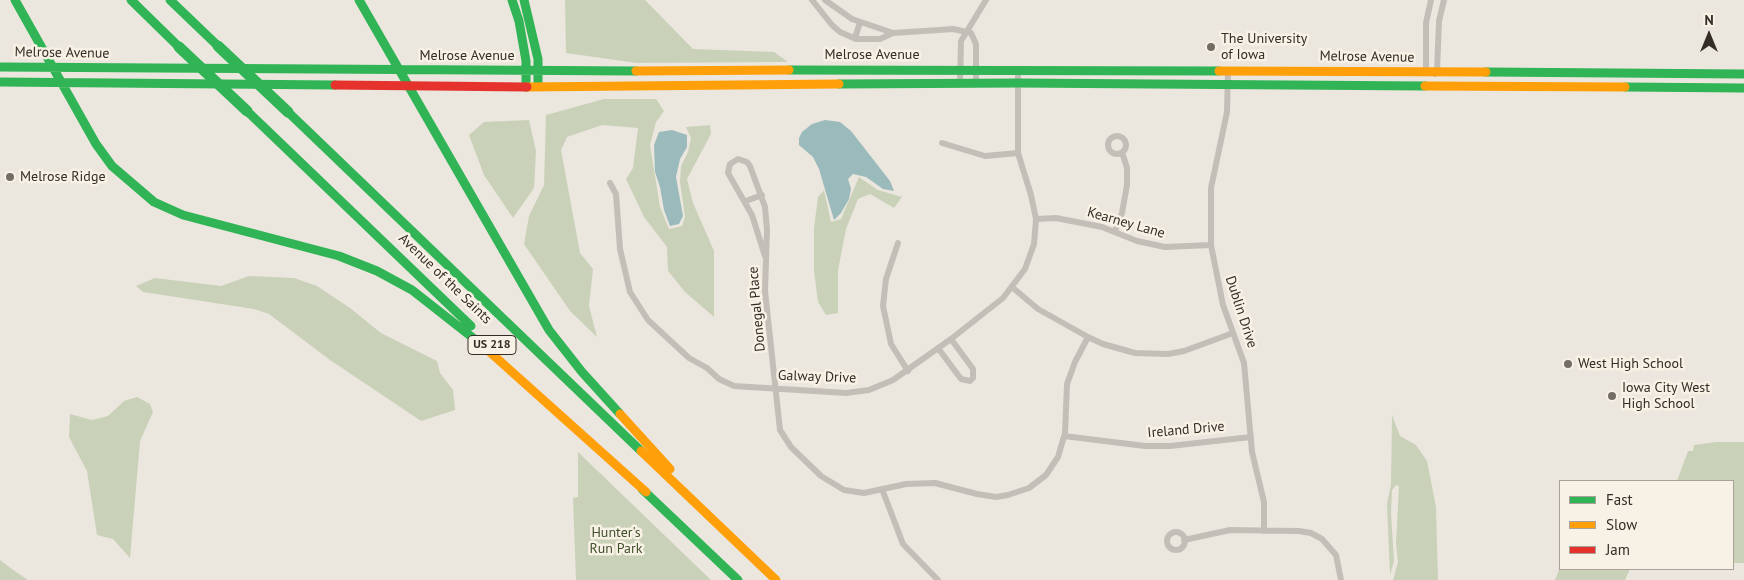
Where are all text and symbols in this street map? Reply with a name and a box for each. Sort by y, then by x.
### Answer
north arrow [1684,10,1734,60]
text: N [1704,11,1714,29]
place label: The University of Iowa [1221,31,1307,64]
marker: The University of Iowa [1205,41,1217,53]
street label: Melrose Avenue [14,44,110,62]
street label: Melrose Avenue [824,47,920,63]
street label: Melrose Avenue [419,48,515,64]
street label: Melrose Avenue [1319,48,1415,66]
place label: Melrose Ridge [20,169,106,185]
marker: Melrose Ridge [4,171,16,183]
street label: Kearney Lane [1085,204,1167,242]
street label: Avenue of the Saints [395,230,495,328]
street label: Donegal Place [745,266,769,352]
street label: Dublin Drive [1221,274,1261,350]
road number: US 218 [468,336,516,354]
place label: West High School [1578,356,1683,372]
marker: West High School [1562,358,1574,370]
street label: Galway Drive [777,367,857,387]
place label: Iowa City West High School [1622,380,1710,412]
marker: Iowa City West High School [1606,390,1618,402]
street label: Ireland Drive [1147,418,1225,442]
legend [1559,480,1734,570]
text: Fast [1606,490,1633,509]
text: Slow [1606,515,1637,534]
park label: Hunter's Run Park [590,525,642,558]
text: Jam [1606,540,1630,559]

